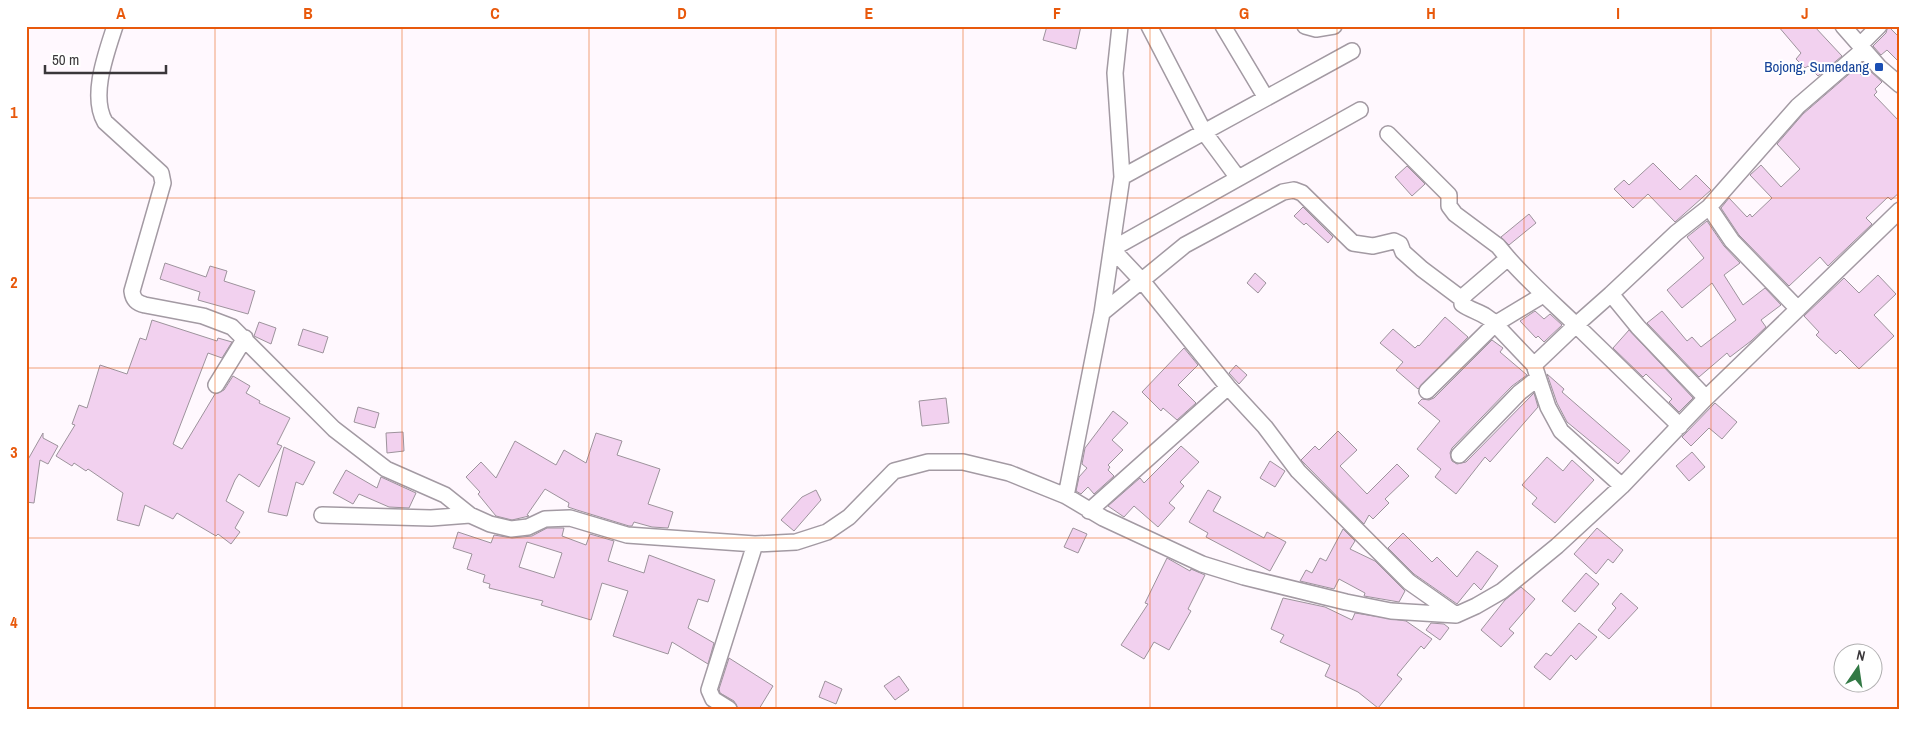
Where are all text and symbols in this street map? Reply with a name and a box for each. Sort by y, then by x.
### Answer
text: A [116,2,126,24]
text: B [303,2,313,24]
text: C [490,2,500,24]
text: D [677,2,687,24]
text: E [865,2,874,24]
text: F [1053,2,1061,24]
text: G [1239,2,1249,24]
text: H [1426,2,1436,24]
text: I [1616,2,1620,24]
text: J [1801,2,1809,24]
scale bar [45,42,166,74]
text: 50 m [52,49,79,70]
place label: Bojong, Sumedang [1764,56,1869,77]
marker: Bojong, Sumedang [1873,61,1885,73]
text: 1 [10,101,18,123]
text: 2 [10,271,18,293]
text: 3 [10,441,18,463]
text: 4 [10,611,18,633]
north arrow [1834,642,1884,692]
text: N [1855,646,1867,665]

